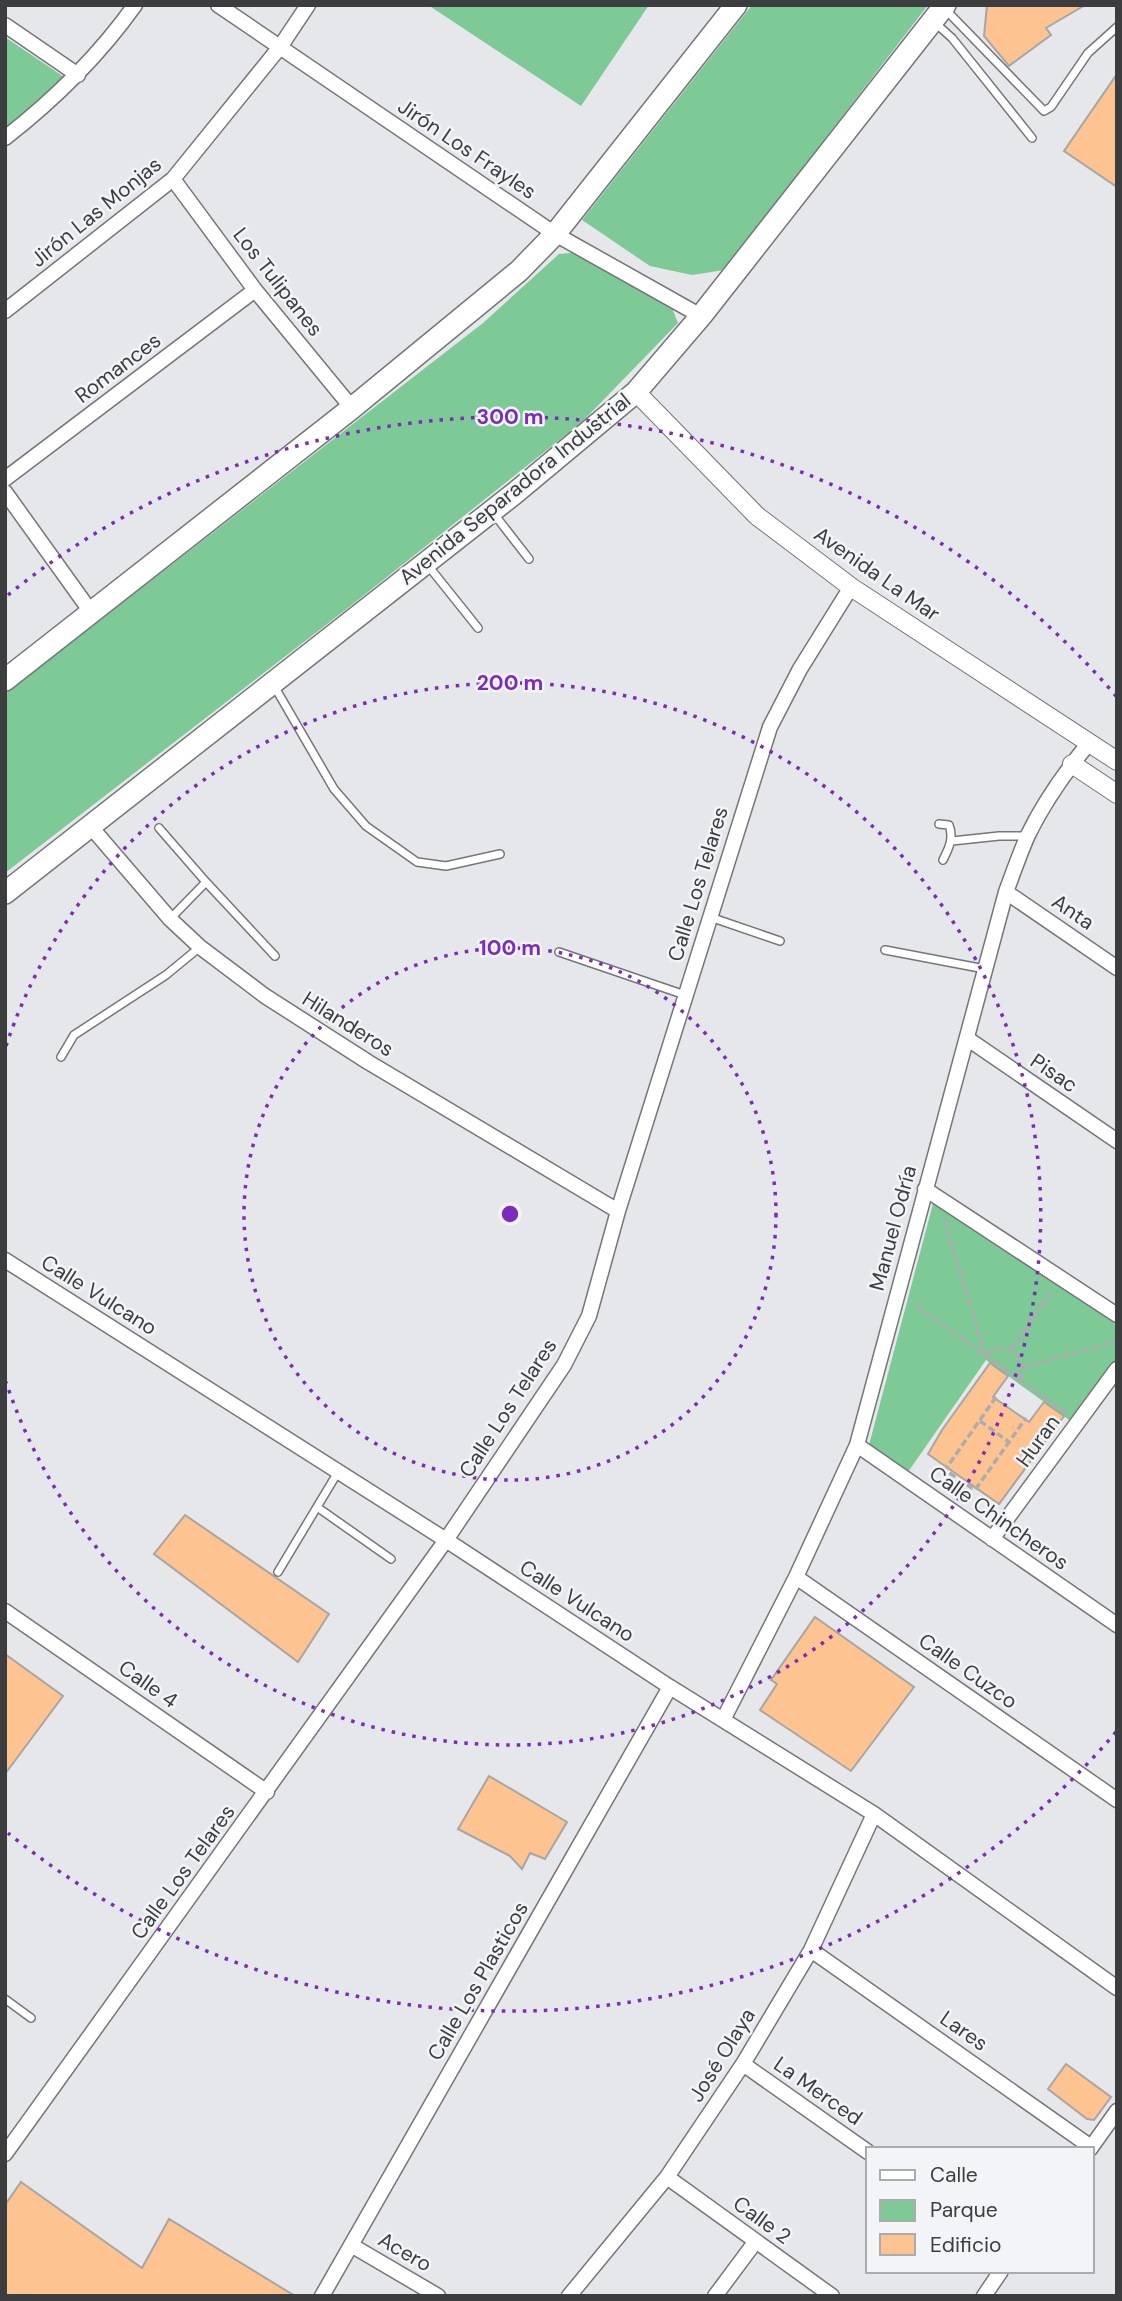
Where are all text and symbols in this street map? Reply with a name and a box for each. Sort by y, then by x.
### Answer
street label: Jirón Los Frayles [392,92,542,206]
street label: Jirón Las Monjas [25,150,167,274]
street label: Los Tulipanes [227,222,329,342]
street label: Romances [69,326,167,410]
street label: Avenida Separadora Industrial [393,387,637,591]
text: 300 m [477,403,543,431]
street label: Avenida La Mar [809,520,946,628]
text: 200 m [477,669,543,697]
street label: Calle Los Telares [661,803,735,965]
street label: Anta [1046,888,1100,936]
text: 100 m [479,934,541,962]
street label: Hilanderos [297,985,399,1063]
street label: Pisac [1025,1047,1083,1099]
street label: Manuel Odría [863,1162,923,1294]
centre of rings [498,1202,522,1226]
street label: Calle Vulcano [36,1248,162,1342]
street label: Calle Los Telares [453,1333,563,1483]
street label: Huran [1010,1409,1066,1473]
street label: Calle Chincheros [924,1460,1074,1576]
street label: Calle Vulcano [514,1553,640,1649]
street label: Calle Cuzco [913,1627,1023,1715]
street label: Calle 4 [113,1654,183,1715]
street label: Calle Los Telares [125,1799,241,1945]
street label: Calle Los Plasticos [421,1896,535,2066]
street label: José Olaya [682,2003,762,2107]
street label: Lares [935,2005,993,2057]
street label: La Merced [768,2050,868,2132]
legend [866,2147,1094,2273]
text: Calle [930,2161,978,2189]
street label: Calle 2 [727,2189,797,2251]
text: Parque [930,2196,998,2224]
street label: Acero [373,2226,437,2278]
text: Edificio [930,2231,1001,2259]

